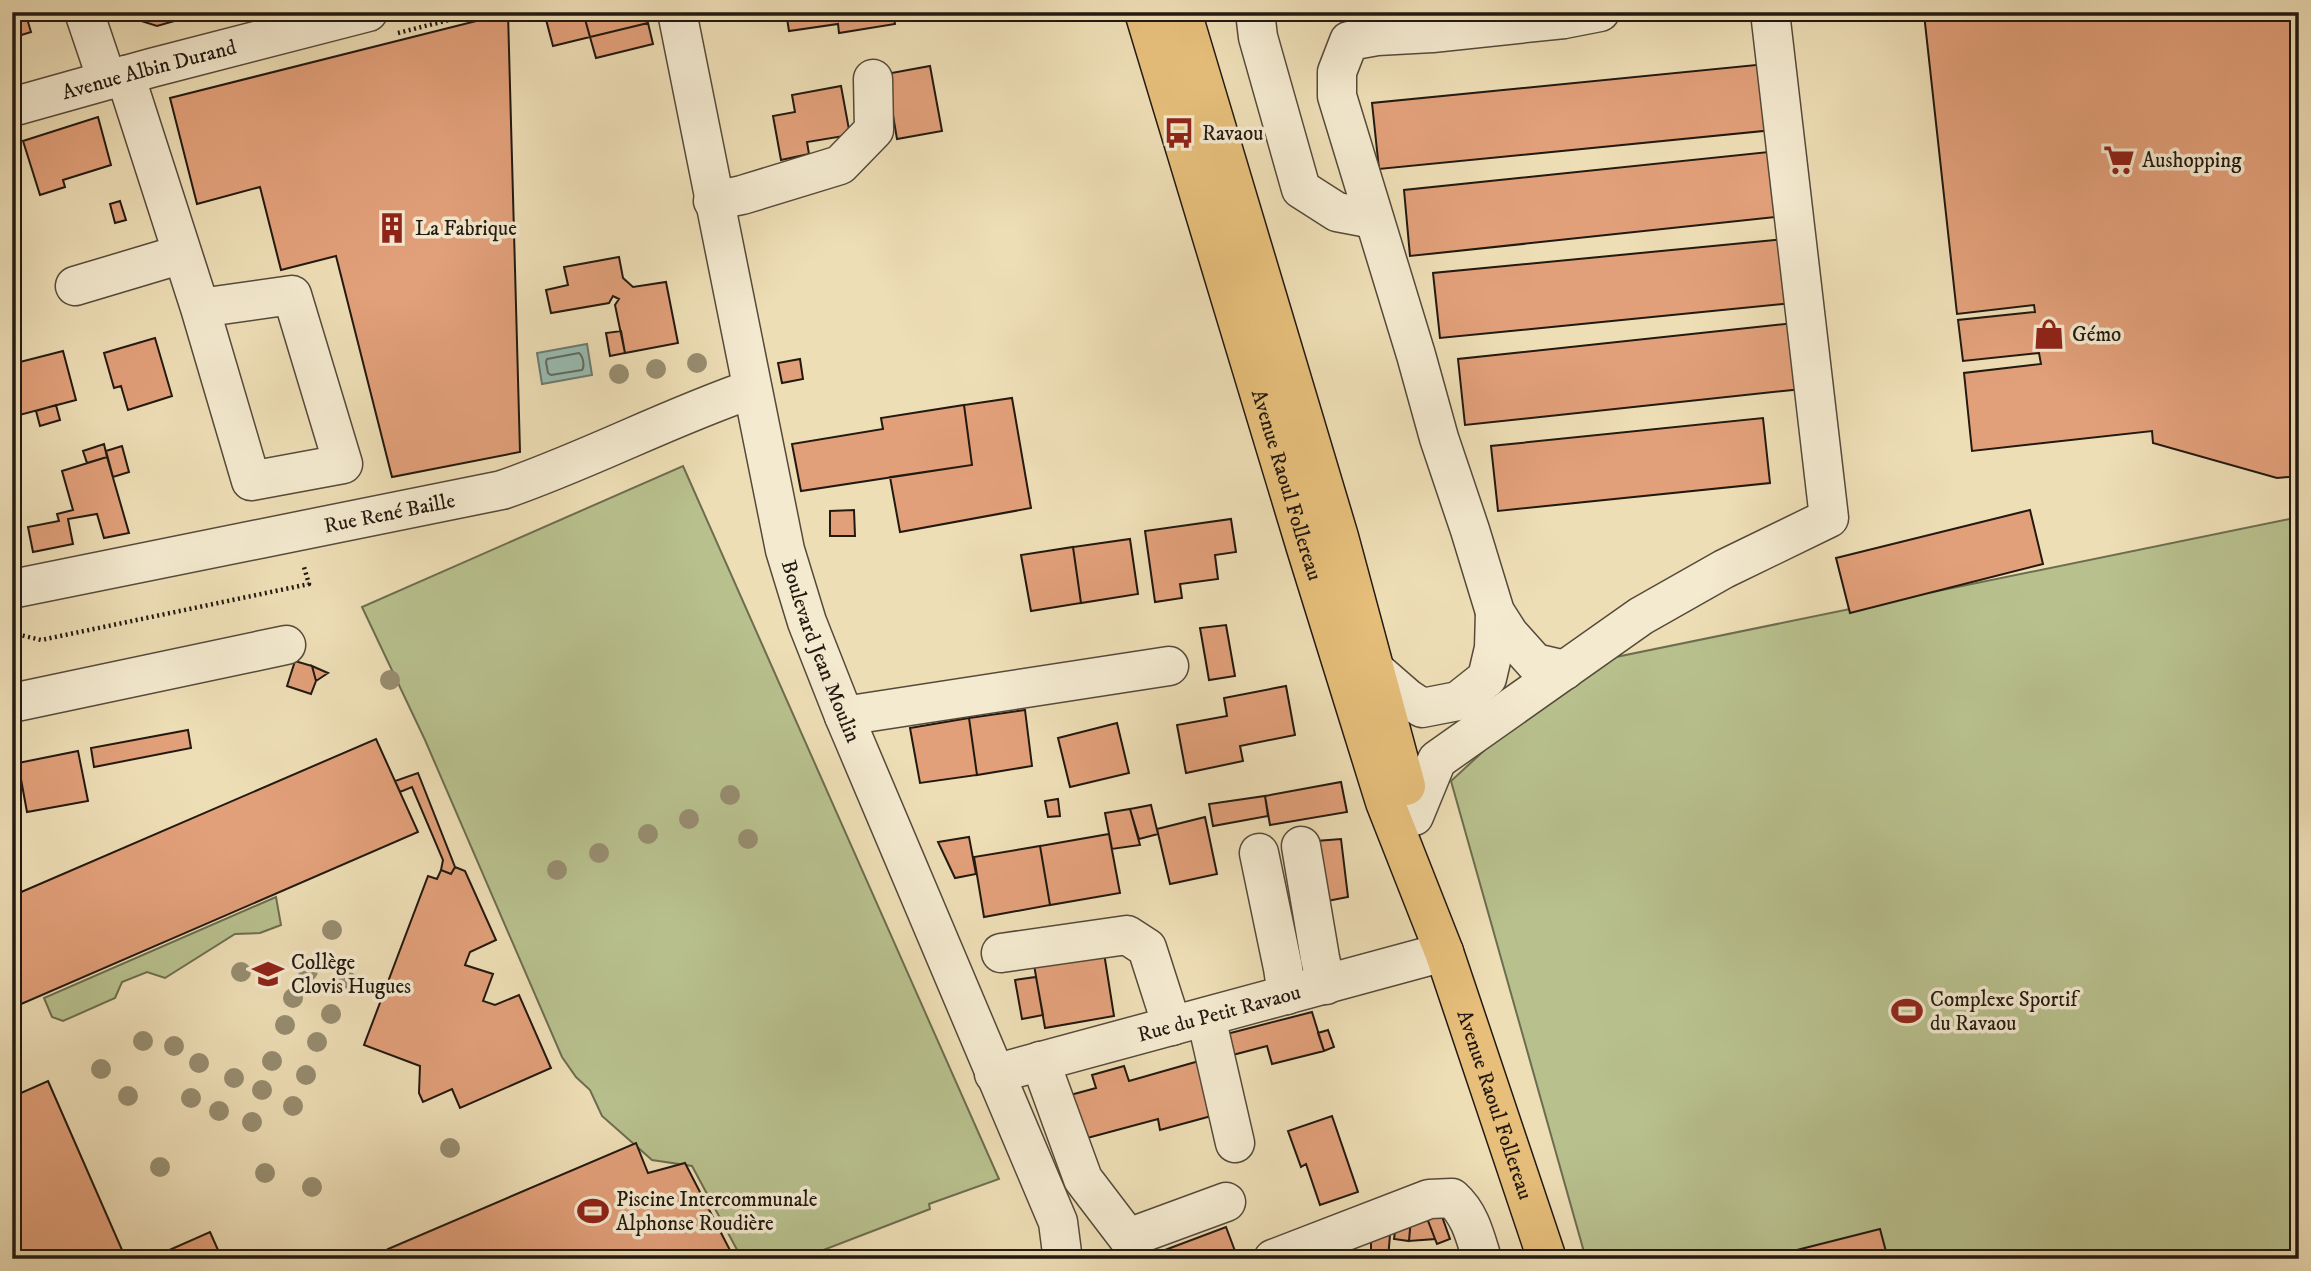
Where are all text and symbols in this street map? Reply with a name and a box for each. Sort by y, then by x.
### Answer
street label: Avenue Albin Durand [59,34,240,106]
bus stop icon: Ravaou [1162,116,1196,150]
place label: Ravaou [1202,121,1263,147]
supermarket icon: Aushopping [2102,143,2136,177]
place label: Aushopping [2142,148,2242,174]
building icon: La Fabrique [375,211,409,245]
place label: La Fabrique [415,216,517,242]
shop icon: Gémo [2032,317,2066,351]
place label: Gémo [2072,322,2121,348]
street label: Avenue Raoul Follereau [1245,386,1327,584]
street label: Rue René Baille [322,488,458,540]
street label: Boulevard Jean Moulin [775,557,866,747]
place label: Collège Clovis Hugues [291,950,411,1000]
school or university icon: Collège Clovis Hugues [251,957,285,991]
street label: Rue du Petit Ravaou [1135,979,1304,1048]
place label: Complexe Sportif du Ravaou [1930,987,2080,1037]
sports icon: Complexe Sportif du Ravaou [1890,994,1924,1028]
street label: Avenue Raoul Follereau [1450,1007,1538,1203]
place label: Piscine Intercommunale Alphonse Roudière [616,1187,818,1237]
sports icon: Piscine Intercommunale Alphonse Roudière [576,1194,610,1228]

